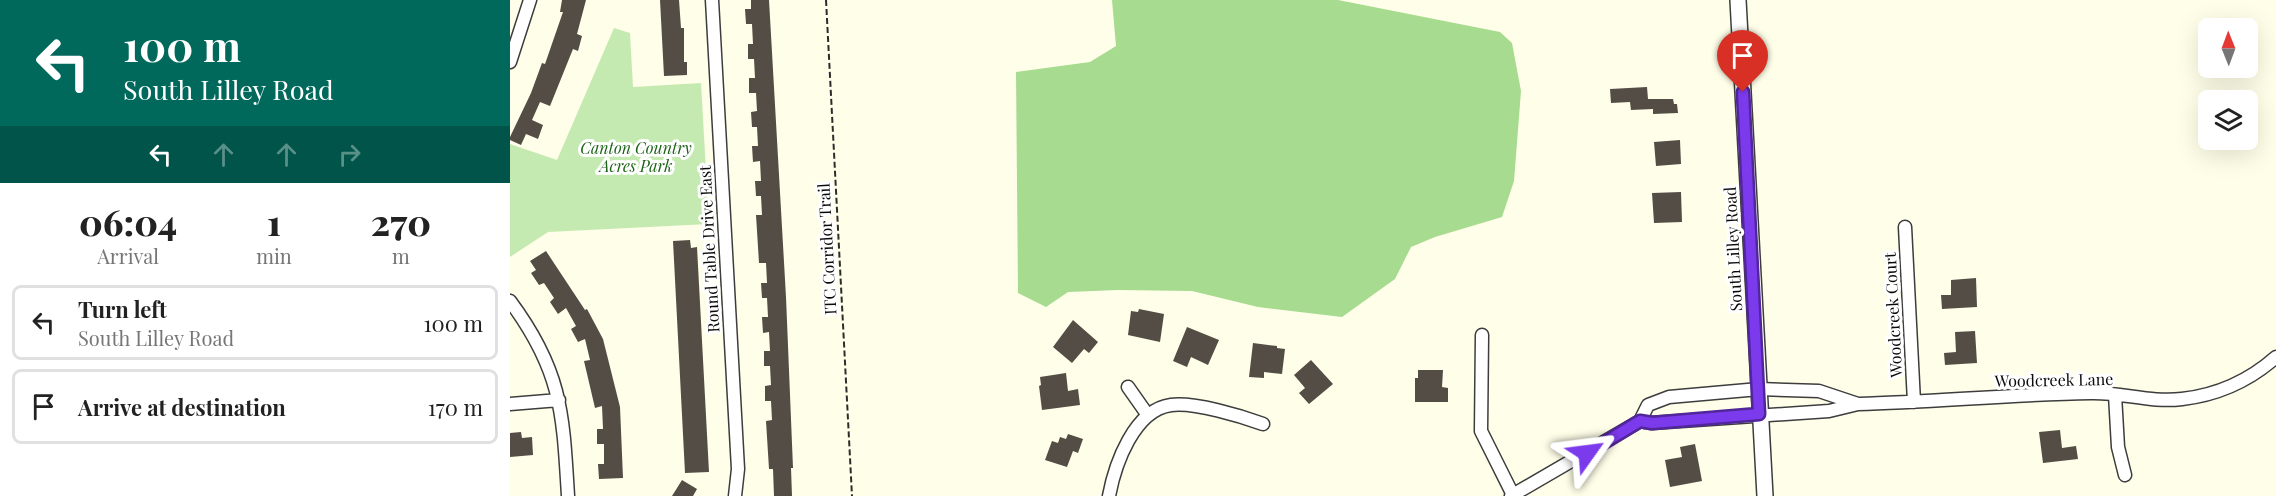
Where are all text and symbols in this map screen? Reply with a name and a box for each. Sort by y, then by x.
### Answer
text: 100 m [123,17,241,73]
north arrow [2198,18,2258,78]
map controls [2198,18,2258,150]
icon: left [24,24,102,102]
pin [1717,30,1768,92]
icon: arrive [1726,39,1759,72]
text: South Lilley Road [123,71,334,107]
button: layers [2198,90,2258,150]
park label: Canton Country Acres Park [580,137,692,176]
icon: left [144,138,177,171]
icon: ahead [207,138,240,171]
icon: ahead [270,138,303,171]
icon: right [333,138,366,171]
street label: Round Table Drive East [694,164,723,333]
street label: ITC Corridor Trail [813,182,840,315]
street label: South Lilley Road [1719,186,1746,312]
text: 06:04 [79,197,177,245]
text: 1 [267,197,281,245]
text: 270 [371,197,431,245]
text: Arrival [97,242,159,269]
text: min [256,242,292,269]
text: m [392,242,410,269]
street label: Woodcreek Court [1879,252,1906,379]
text: Turn left [78,294,167,324]
icon: left [27,306,60,339]
text: 100 m [423,308,483,338]
text: South Lilley Road [78,324,234,351]
street label: Woodcreek Lane [1994,368,2113,391]
icon: arrive [27,390,60,423]
text: Arrive at destination [78,392,286,422]
text: 170 m [428,392,483,422]
position arrow [1555,421,1619,485]

